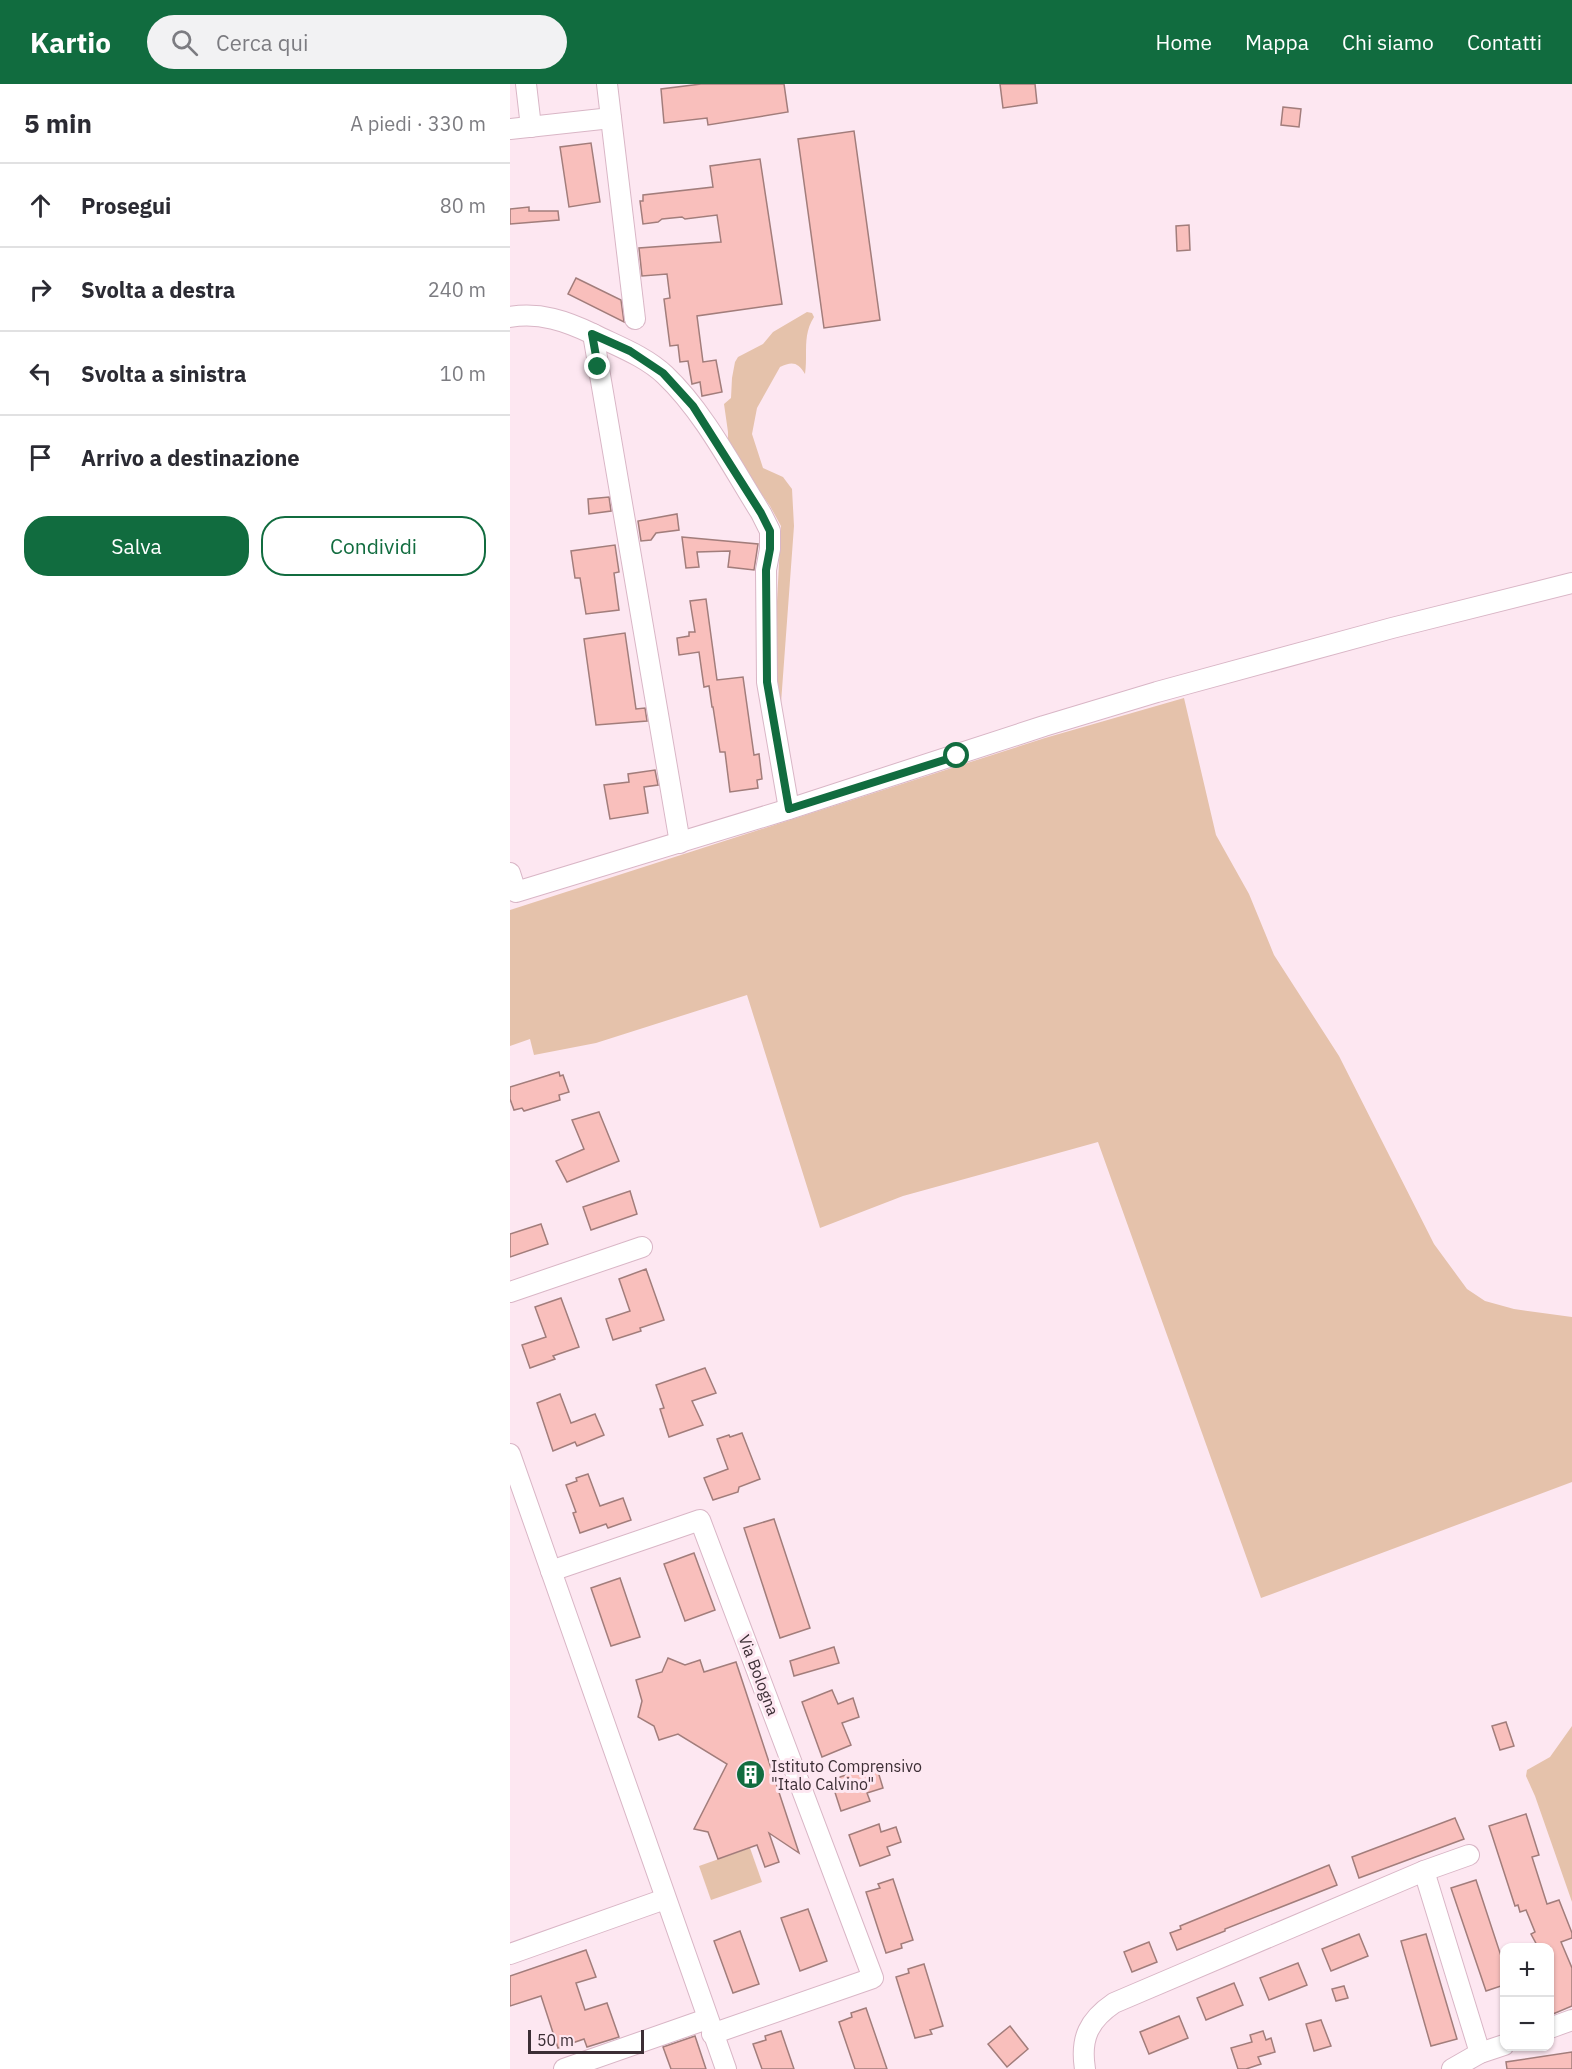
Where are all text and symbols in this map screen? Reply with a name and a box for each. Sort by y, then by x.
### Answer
search box [147,15,567,69]
text: Kartio [30,24,111,61]
icon: search [168,26,201,59]
text: Cerca qui [216,28,309,57]
text: Home [1156,28,1212,56]
text: Mappa [1245,28,1309,56]
text: Chi siamo [1342,28,1434,56]
text: Contatti [1467,28,1542,56]
text: 5 min [24,106,92,140]
text: A piedi · 330 m [350,110,486,137]
icon: ahead [24,189,57,222]
text: Prosegui [81,191,171,220]
text: 80 m [440,192,486,219]
icon: right [24,273,57,306]
text: Svolta a destra [81,275,235,304]
text: 240 m [428,276,486,303]
route end [584,353,610,379]
icon: left [24,357,57,390]
text: Svolta a sinistra [81,359,246,388]
text: 10 m [440,360,486,387]
icon: arrive [24,441,57,474]
text: Arrivo a destinazione [81,443,300,472]
button: Salva [24,516,249,576]
button: Condividi [261,516,486,576]
route start [943,742,969,768]
street label: Via Bologna [734,1632,784,1719]
place label: Istituto Comprensivo "Italo Calvino" [771,1756,922,1794]
building icon: Istituto Comprensivo "Italo Calvino" [734,1759,766,1791]
map controls [1500,1943,1554,2051]
button: + [1500,1943,1554,1997]
button: − [1500,1997,1554,2051]
scale bar [528,2027,644,2054]
text: 50 m [537,2030,574,2050]

